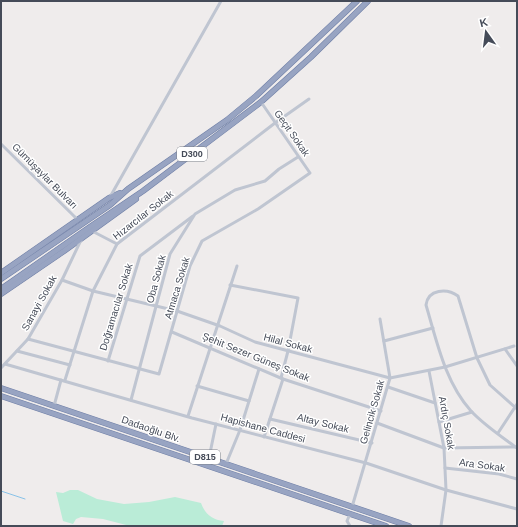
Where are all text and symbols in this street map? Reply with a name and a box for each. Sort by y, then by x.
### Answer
north arrow [466,12,506,52]
text: K [478,16,489,29]
street label: Geçit Sokak [272,108,313,159]
street label: Gümüşaylar Bulvarı [10,141,80,211]
road number: D300 [177,147,207,161]
street label: Hızarcılar Sokak [111,187,176,242]
street label: Oba Sokak [144,253,168,304]
street label: Atmaca Sokak [162,255,192,320]
street label: Doğramacılar Sokak [97,261,135,352]
street label: Sanayi Sokak [19,273,59,332]
street label: Şehit Sezer Güneş Sokak [201,330,312,384]
street label: Hilal Sokak [262,331,315,355]
street label: Gelincik Sokak [358,378,387,445]
street label: Ardıç Sokak [437,395,457,451]
street label: Hapishane Caddesi [219,411,307,445]
street label: Altay Sokak [296,411,351,435]
street label: Dadaoğlu Blv. [120,414,182,444]
road number: D815 [190,450,220,464]
street label: Ara Sokak [458,456,507,474]

